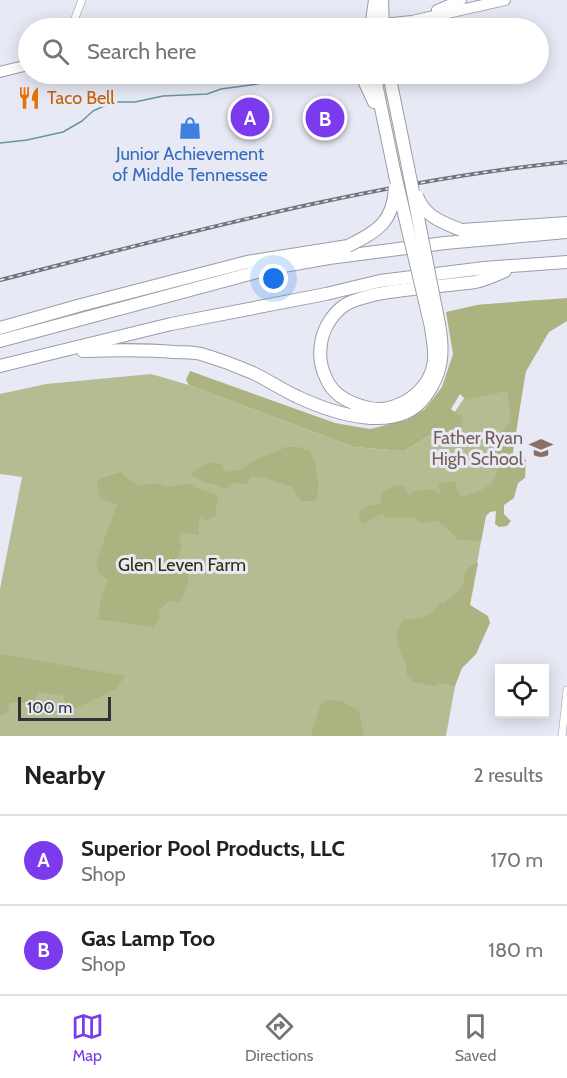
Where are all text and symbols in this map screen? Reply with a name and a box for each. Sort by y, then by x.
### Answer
search box [18,18,549,84]
icon: search [39,35,72,68]
text: Search here [87,38,196,65]
restaurant icon: Taco Bell [16,85,42,111]
place label: Taco Bell [47,87,115,109]
pin: A [230,94,270,140]
pin: B [306,96,344,140]
shop icon: Junior Achievement of Middle Tennessee [177,115,203,141]
place label: Junior Achievement of Middle Tennessee [112,143,268,186]
your location [259,264,288,293]
place label: Father Ryan High School [431,427,524,470]
school or university icon: Father Ryan High School [528,435,554,461]
park label: Glen Leven Farm [118,554,246,576]
map controls [495,664,549,718]
button: locate [495,664,549,718]
scale bar [18,694,111,722]
text: 100 m [27,698,72,717]
text: Nearby [24,759,105,791]
text: 2 results [473,763,543,787]
text: Superior Pool Products, LLC [81,835,345,862]
text: A [37,848,50,872]
text: 170 m [491,848,543,872]
text: Shop [81,862,126,886]
text: Gas Lamp Too [81,925,215,952]
text: B [37,938,50,962]
text: 180 m [488,938,543,962]
text: Shop [81,952,126,976]
tab: Map [71,1010,104,1065]
tab: Directions [245,1010,313,1065]
tab: Saved [455,1010,496,1065]

